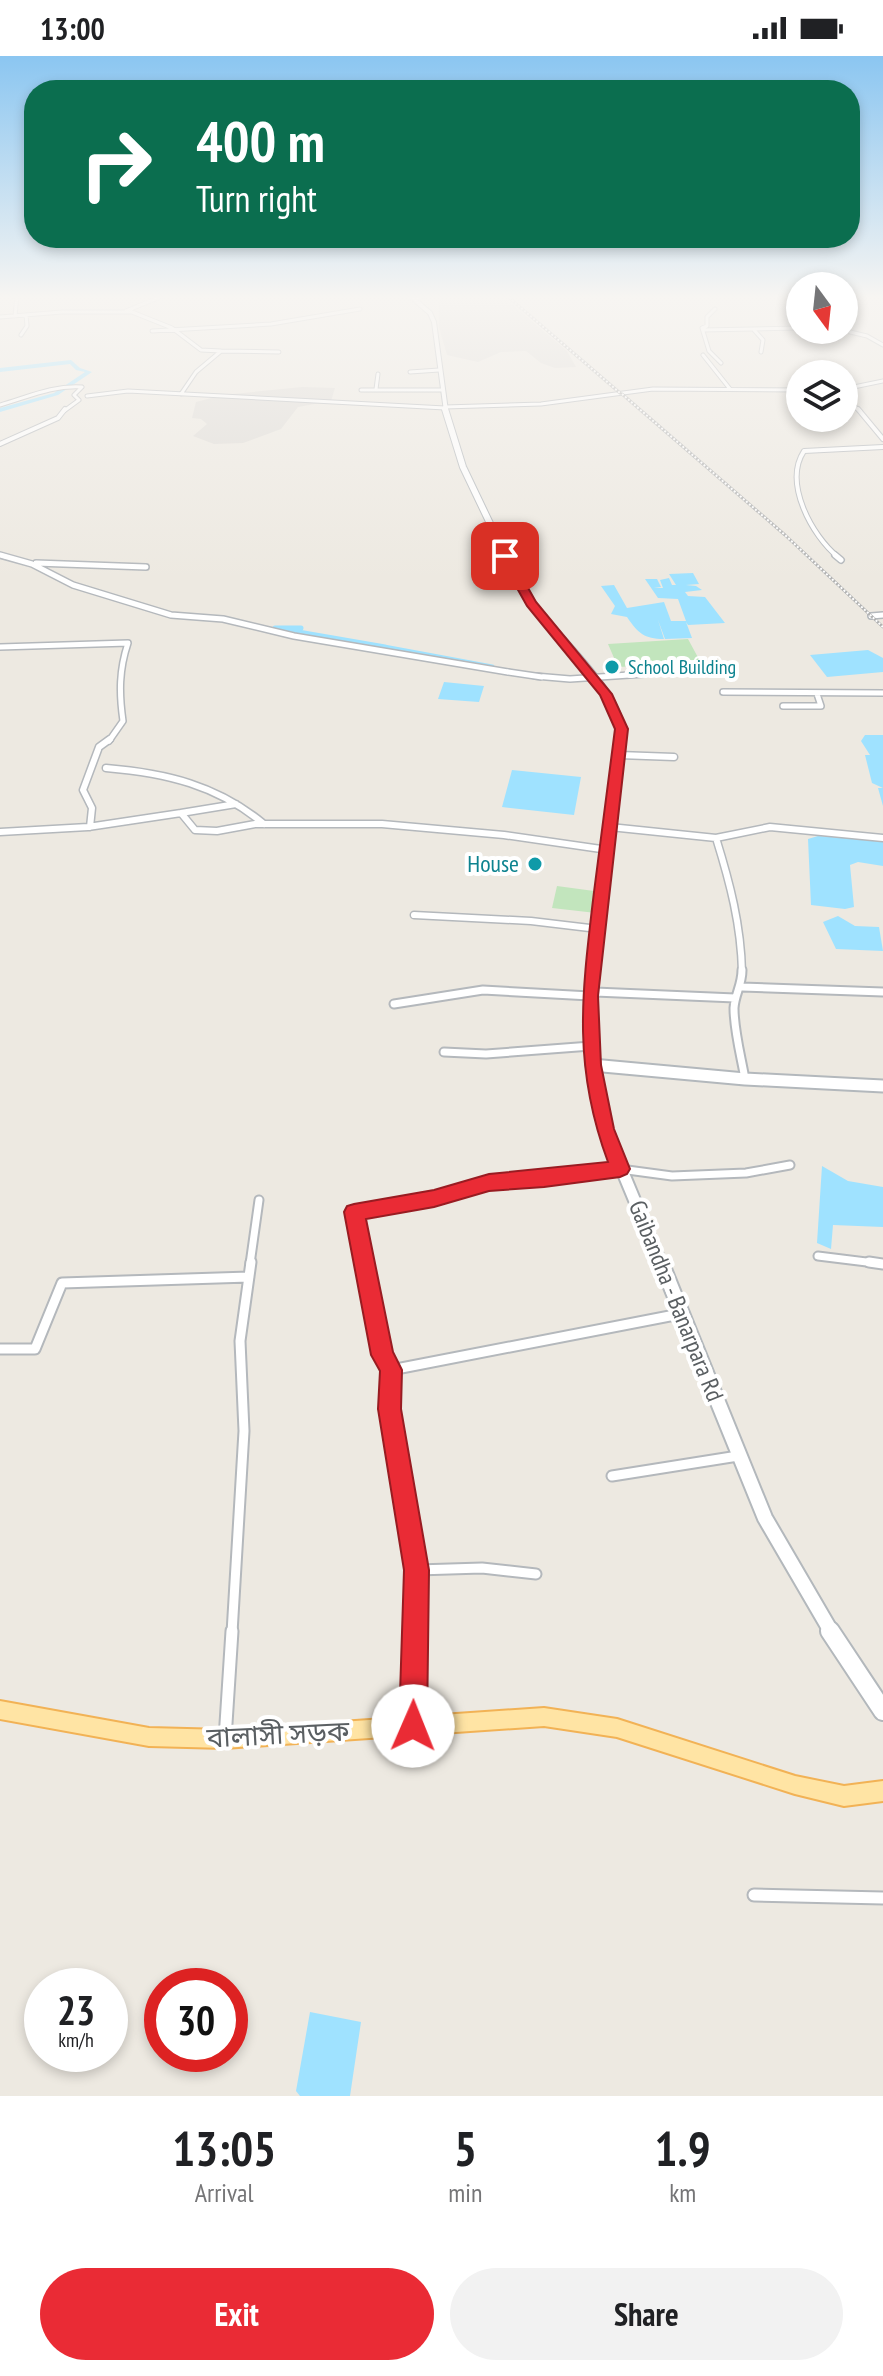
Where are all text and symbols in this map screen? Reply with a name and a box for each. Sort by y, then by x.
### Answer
text: 13:00 [40,9,105,48]
text: 400 m [196,105,325,177]
icon: right [64,112,168,216]
text: Turn right [196,175,317,222]
north arrow [786,272,858,344]
map controls [786,272,858,432]
button: layers [786,360,858,432]
pin [471,522,539,590]
icon: arrive [483,534,527,578]
place label: School Building [628,654,736,680]
marker: School Building [603,658,621,676]
place label: House [467,848,519,879]
marker: House [526,855,544,873]
street label: Gaibandha - Banarpara Rd [622,1196,731,1406]
position arrow [371,1684,455,1768]
street label: বালাসী সড়ক [205,1711,351,1756]
speed limit sign: 30 [144,1968,248,2072]
text: 23 [57,1984,95,2036]
text: km/h [58,2027,94,2053]
text: 13:05 [172,2117,276,2179]
text: 5 [454,2117,477,2179]
text: 1.9 [655,2117,711,2179]
text: Arrival [195,2176,254,2209]
text: min [448,2176,482,2209]
text: km [669,2176,696,2209]
button: Exit [40,2268,434,2360]
button: Share [450,2268,843,2360]

